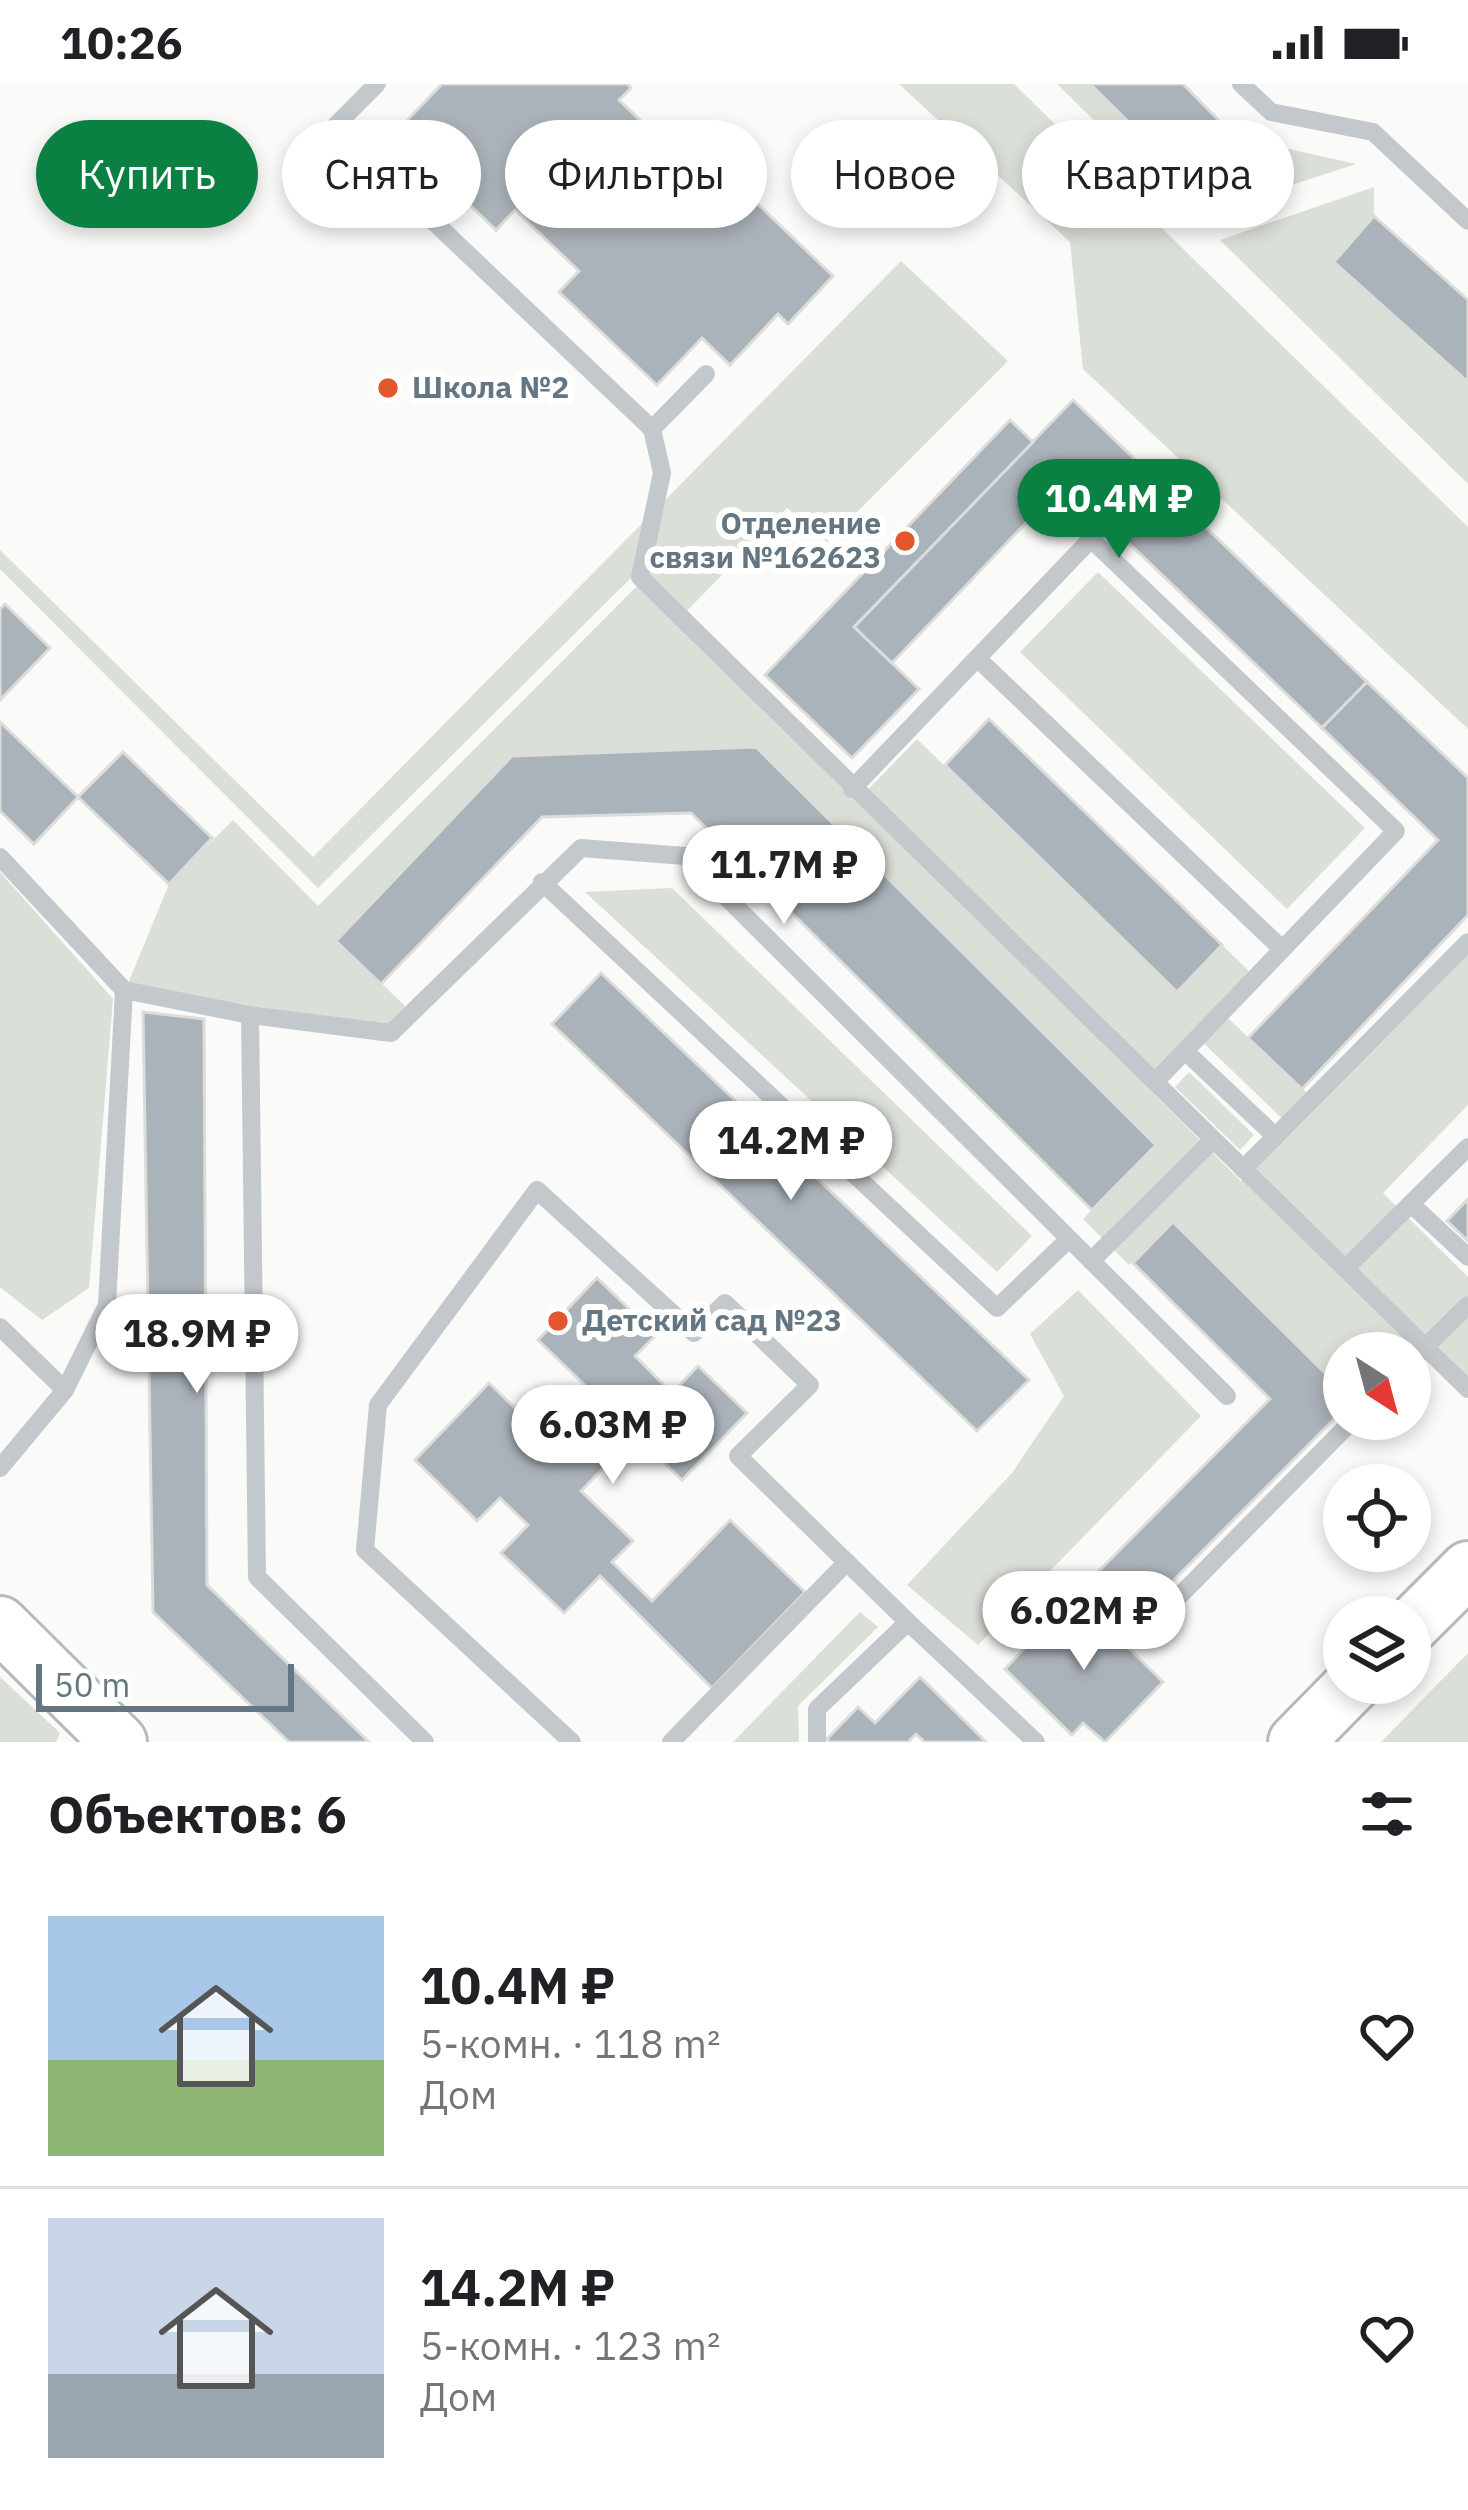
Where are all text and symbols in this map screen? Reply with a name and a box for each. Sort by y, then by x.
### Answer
text: 10:26 [60,13,183,71]
chip: Купить [36,120,258,228]
chip: Снять [282,120,481,228]
chip: Фильтры [505,120,767,228]
chip: Новое [791,120,998,228]
chip: Квартира [1022,120,1294,228]
place label: Школа №2 [412,367,569,406]
marker: Школа №2 [375,375,401,401]
pin: 10.4M ₽ [1008,459,1230,561]
text: 10.4M ₽ [1044,472,1194,523]
place label: Отделение связи №162623 [649,503,881,576]
marker: Отделение связи №162623 [892,528,918,554]
pin: 11.7M ₽ [673,825,895,927]
text: 11.7M ₽ [709,838,859,889]
pin: 14.2M ₽ [680,1101,902,1203]
text: 14.2M ₽ [716,1114,866,1165]
pin: 18.9M ₽ [86,1294,308,1396]
place label: Детский сад №23 [582,1300,842,1339]
text: 18.9M ₽ [122,1307,272,1358]
marker: Детский сад №23 [545,1308,571,1334]
north arrow [1323,1332,1431,1440]
map controls [1323,1332,1431,1704]
pin: 6.03M ₽ [502,1385,724,1487]
text: 6.03M ₽ [538,1398,688,1449]
button: locate [1323,1464,1431,1572]
pin: 6.02M ₽ [973,1571,1195,1673]
text: 6.02M ₽ [1009,1584,1159,1635]
button: layers [1323,1596,1431,1704]
scale bar [36,1658,294,1711]
text: 50 m [54,1663,130,1706]
text: Объектов: 6 [48,1781,347,1847]
icon: filters [1354,1781,1420,1847]
text: 10.4M ₽ [420,1952,615,2018]
icon: home [144,1964,288,2108]
icon: heart [1354,2003,1420,2069]
text: 5-комн. · 118 m² [420,2018,720,2069]
text: Дом [420,2069,497,2120]
text: 14.2M ₽ [420,2254,615,2320]
icon: home [144,2266,288,2410]
icon: heart [1354,2305,1420,2371]
text: 5-комн. · 123 m² [420,2320,720,2371]
text: Дом [420,2371,497,2422]

